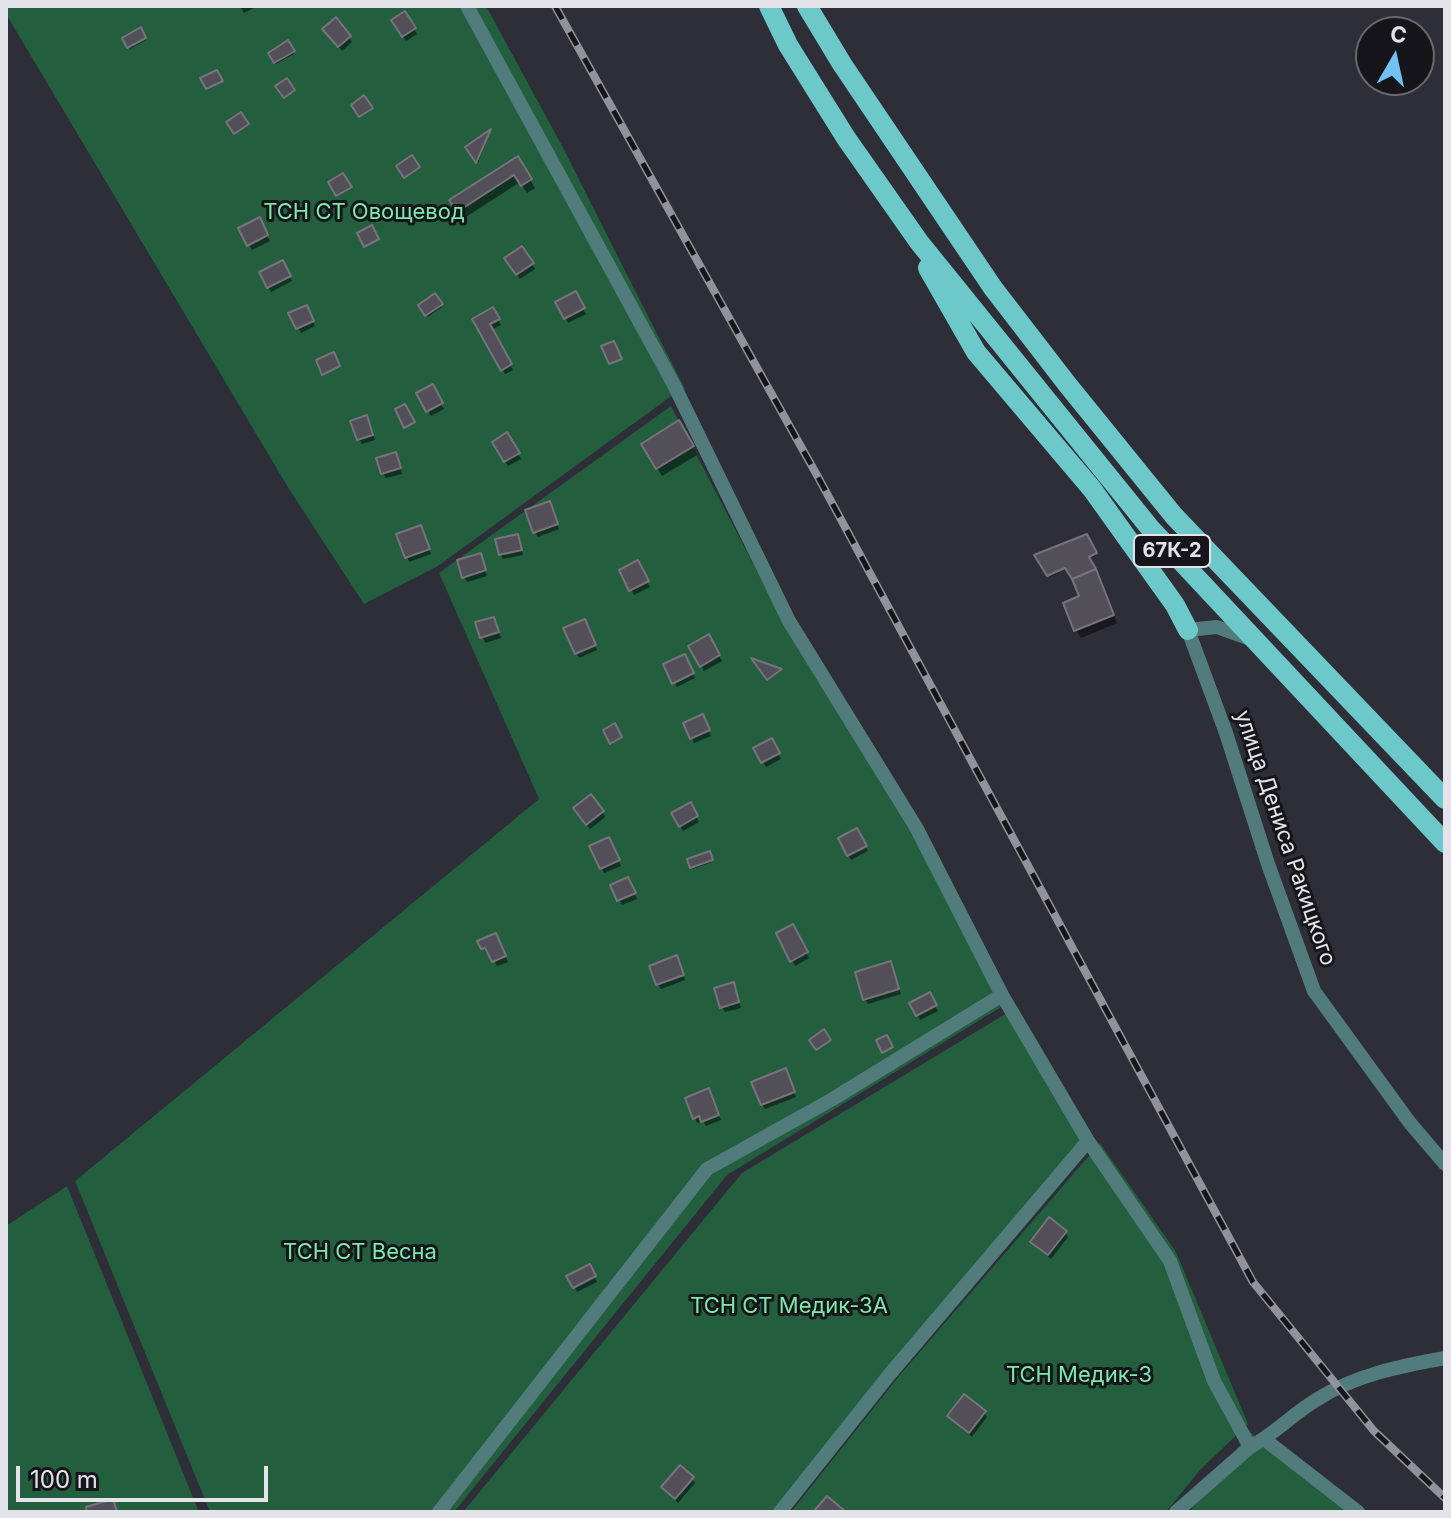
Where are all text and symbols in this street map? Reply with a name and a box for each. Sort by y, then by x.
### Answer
north arrow [1355,16,1435,96]
text: С [1388,20,1409,48]
park label: ТСН СТ Овощевод [263,199,465,225]
road number: 67К-2 [1134,535,1210,567]
street label: улица Дениса Ракицкого [1229,707,1341,969]
park label: ТСН СТ Весна [283,1239,437,1265]
park label: ТСН СТ Медик-3А [690,1293,888,1319]
park label: ТСН Медик-3 [1006,1362,1152,1388]
scale bar [20,1450,272,1500]
text: 100 m [30,1465,98,1494]

